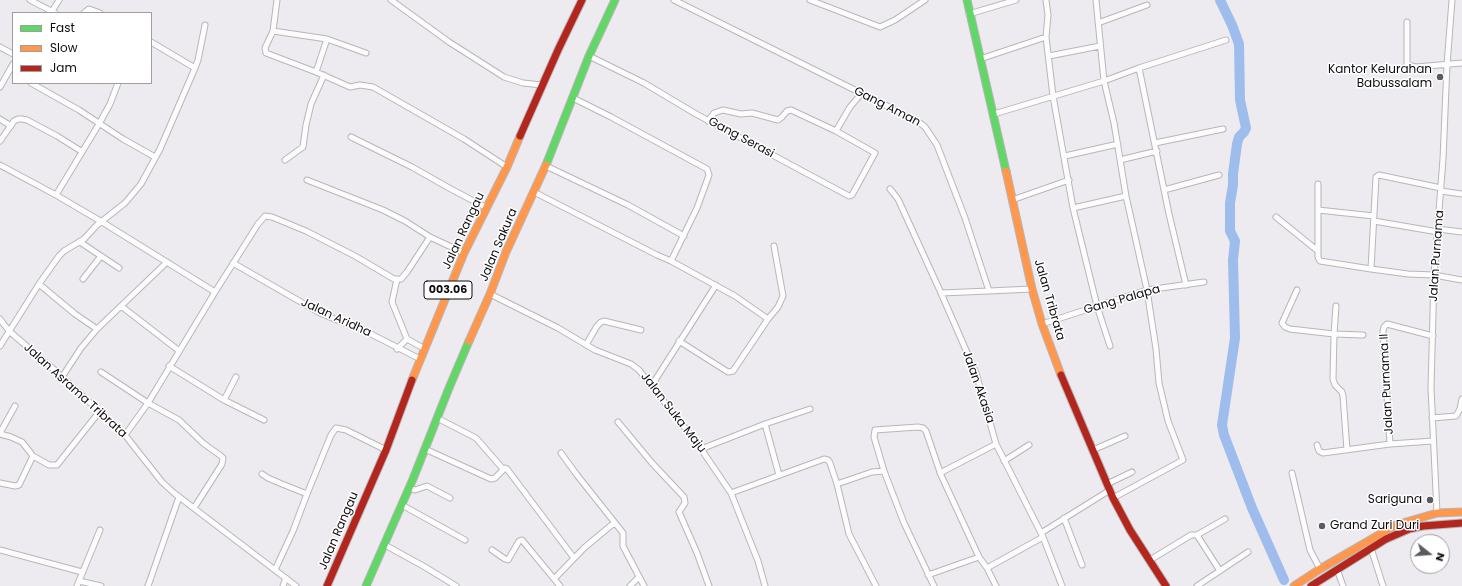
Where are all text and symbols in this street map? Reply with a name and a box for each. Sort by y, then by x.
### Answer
legend [12,12,152,84]
text: Fast [50,19,75,36]
text: Slow [50,39,78,56]
text: Jam [50,59,77,76]
place label: Kantor Kelurahan Babussalam [1328,63,1432,91]
marker: Kantor Kelurahan Babussalam [1435,72,1445,82]
street label: Gang Aman [851,84,923,130]
street label: Gang Serasi [706,115,776,161]
street label: Jalan Rangau [440,190,488,272]
street label: Jalan Sakura [477,206,521,284]
street label: Jalan Purnama [1427,210,1447,302]
street label: Jalan Tribrata [1031,258,1067,342]
road number: 003.06 [424,281,472,299]
street label: Gang Palapa [1082,282,1162,318]
street label: Jalan Aridha [299,295,373,341]
street label: Jalan Purnama II [1377,333,1397,435]
street label: Jalan Asrama Tribrata [20,341,130,441]
street label: Jalan Akasia [959,349,997,425]
street label: Jalan Suka Maju [637,370,709,456]
street label: Jalan Rangau [316,490,362,572]
place label: Sariguna [1368,493,1422,507]
marker: Sariguna [1425,495,1435,505]
place label: Grand Zuri Duri [1330,519,1419,533]
marker: Grand Zuri Duri [1317,521,1327,531]
north arrow [1410,534,1450,574]
text: N [1432,551,1449,564]

